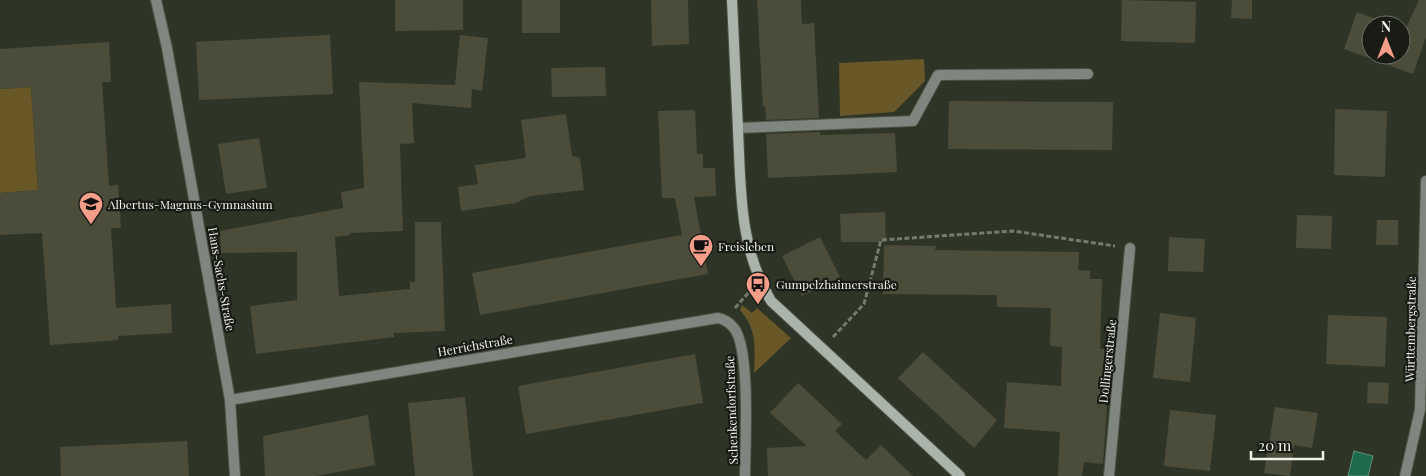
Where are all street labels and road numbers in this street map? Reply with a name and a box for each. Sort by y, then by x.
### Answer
street label: Hans-Sachs-Straße [205,226,239,332]
street label: Württembergstraße [1401,276,1419,383]
street label: Dollingerstraße [1095,318,1119,404]
street label: Herrichstraße [436,331,514,359]
street label: Schenkendorfstraße [721,355,741,465]

